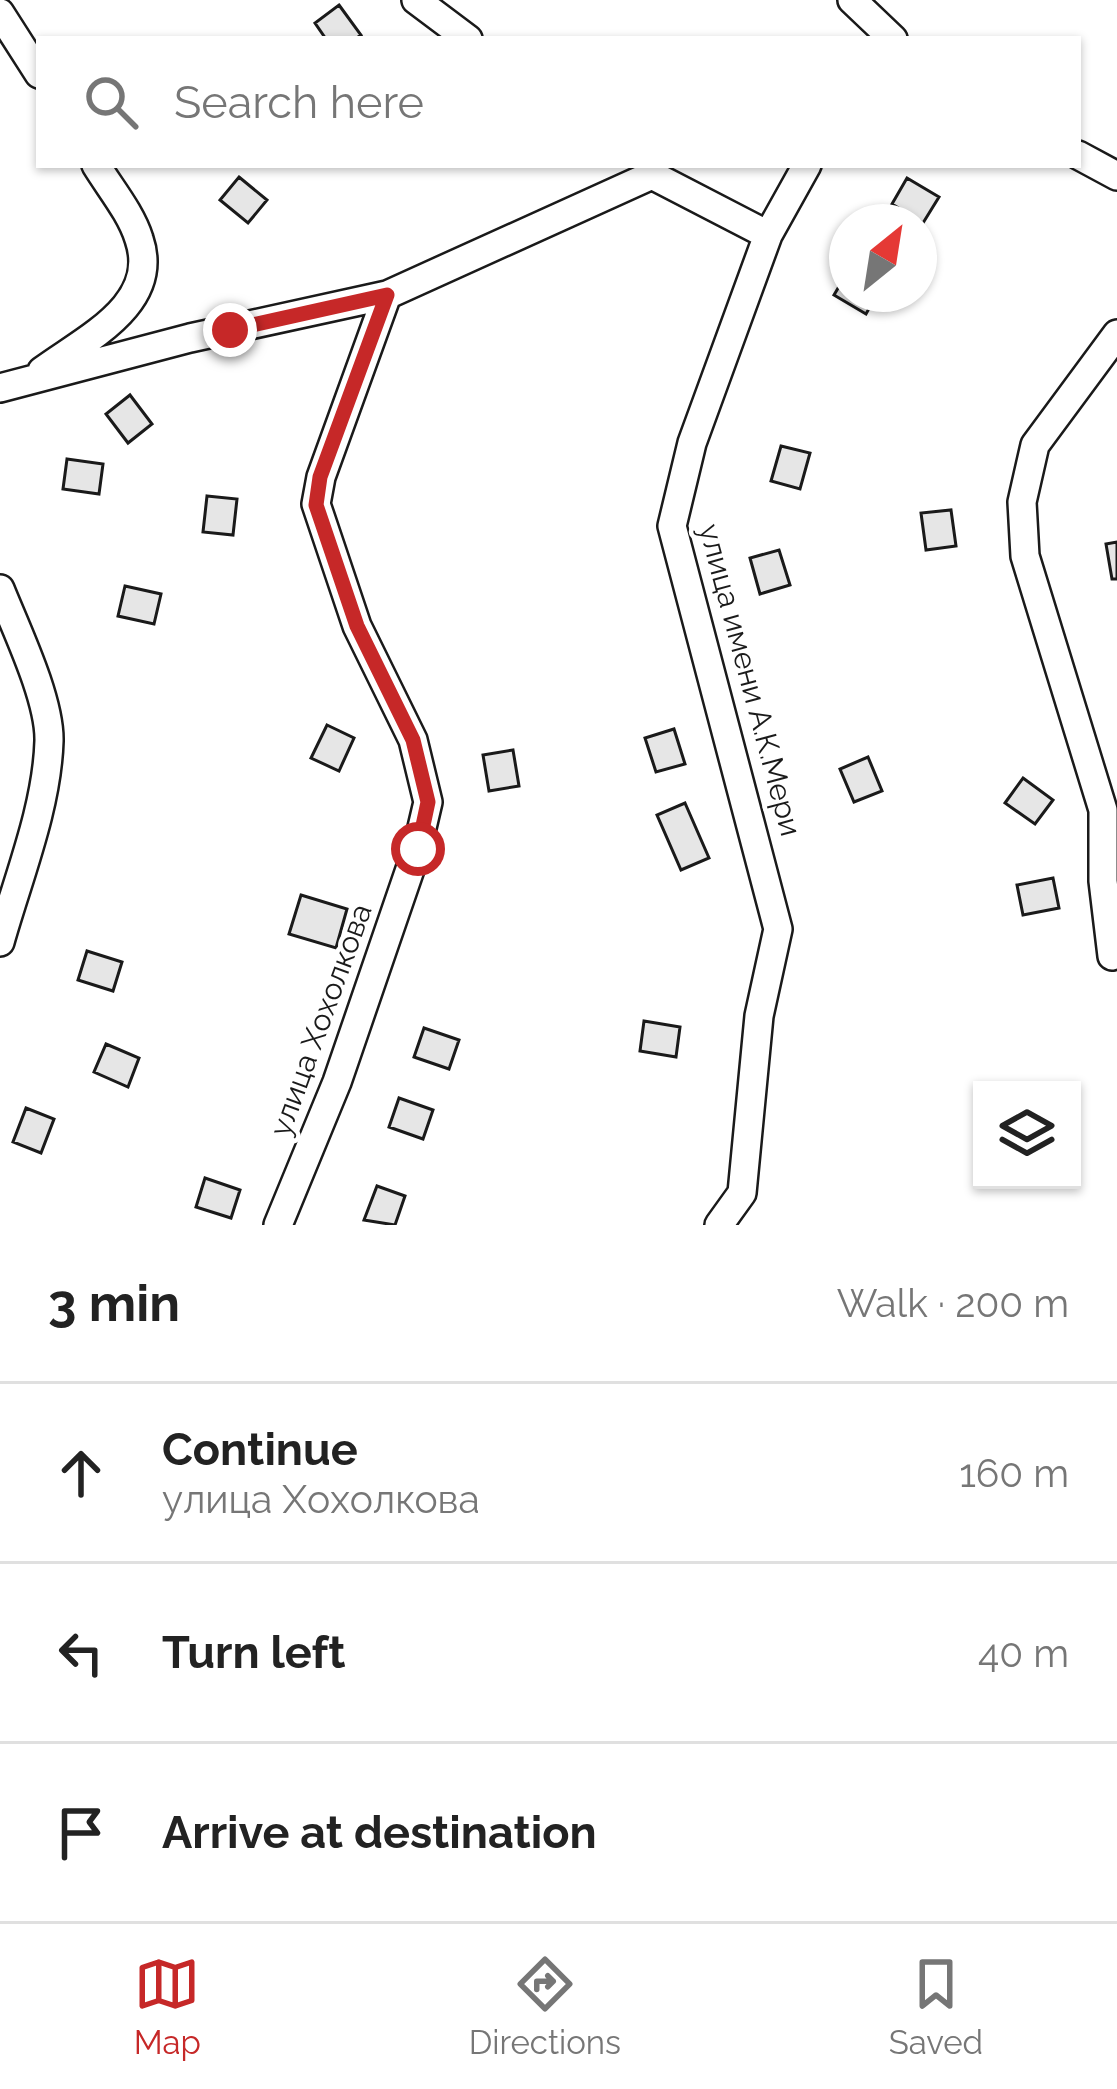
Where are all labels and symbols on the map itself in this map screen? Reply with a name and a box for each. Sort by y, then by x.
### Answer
north arrow [829,204,937,312]
route end [203,303,257,357]
street label: улица имени А.К.Мери [692,520,809,840]
route start [391,822,445,876]
street label: улица Хохолкова [262,899,379,1141]

